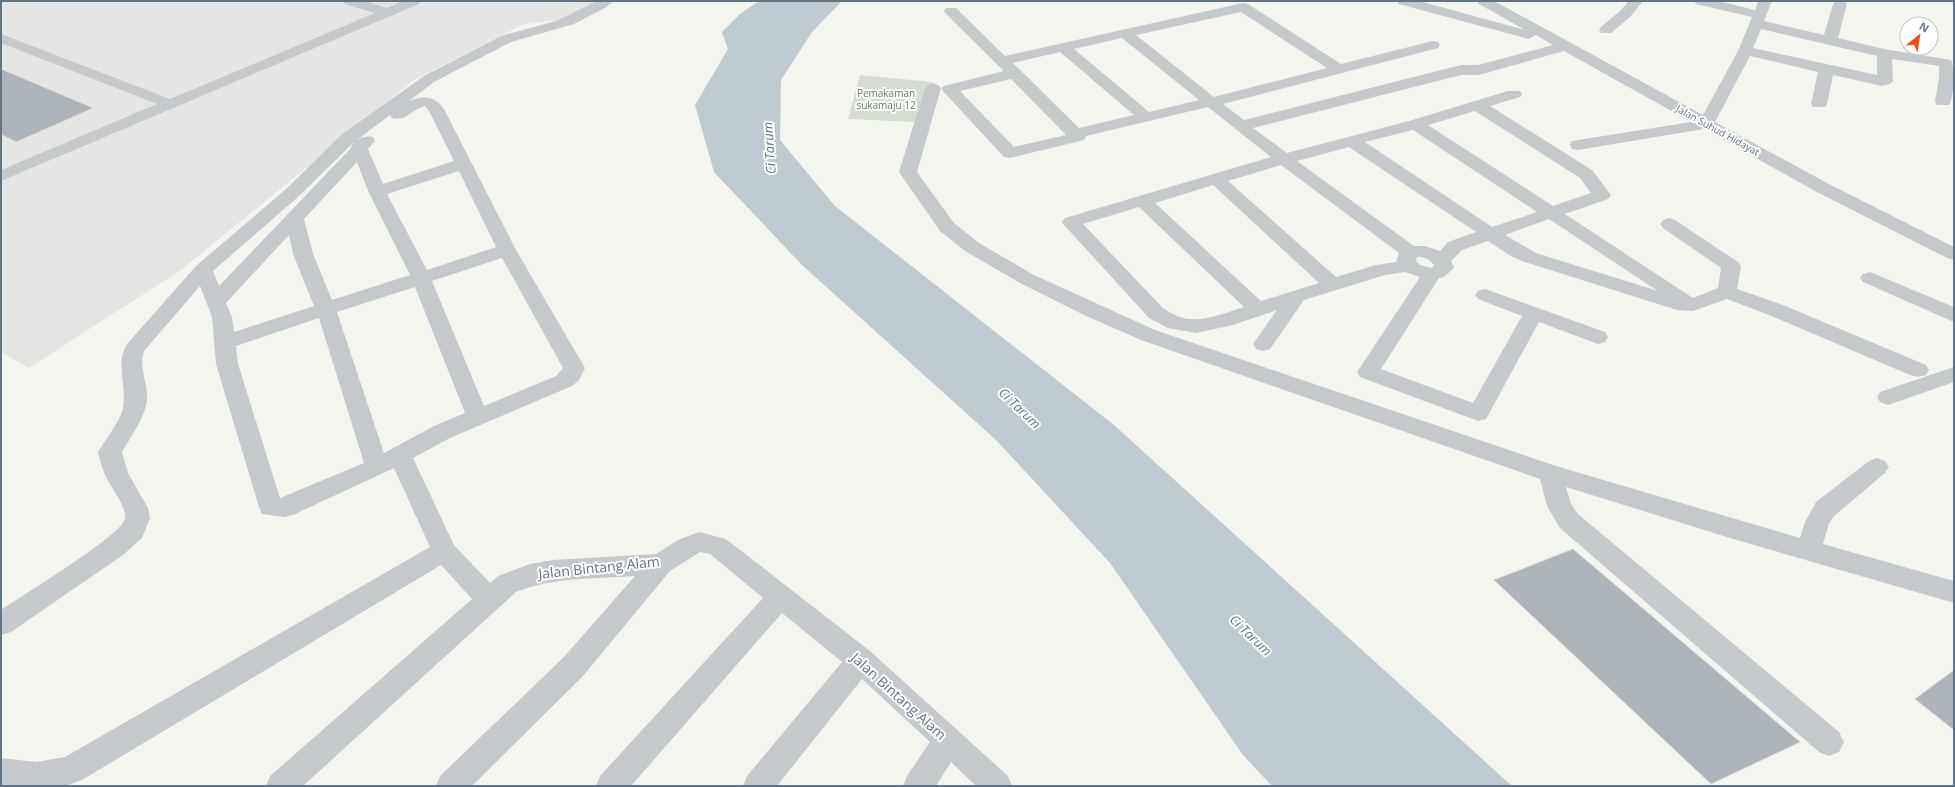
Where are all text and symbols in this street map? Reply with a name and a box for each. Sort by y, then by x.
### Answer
north arrow [1899,16,1939,56]
text: N [1917,18,1932,36]
park label: Pemakaman sukamaju 12 [856,86,916,112]
street label: Jalan Suhud Hidayat [1673,101,1763,159]
water label: Ci Tarum [758,121,780,175]
water label: Ci Tarum [995,383,1045,433]
street label: Jalan Bintang Alam [535,551,661,583]
water label: Ci Tarum [1226,610,1276,660]
street label: Jalan Bintang Alam [846,647,951,744]

